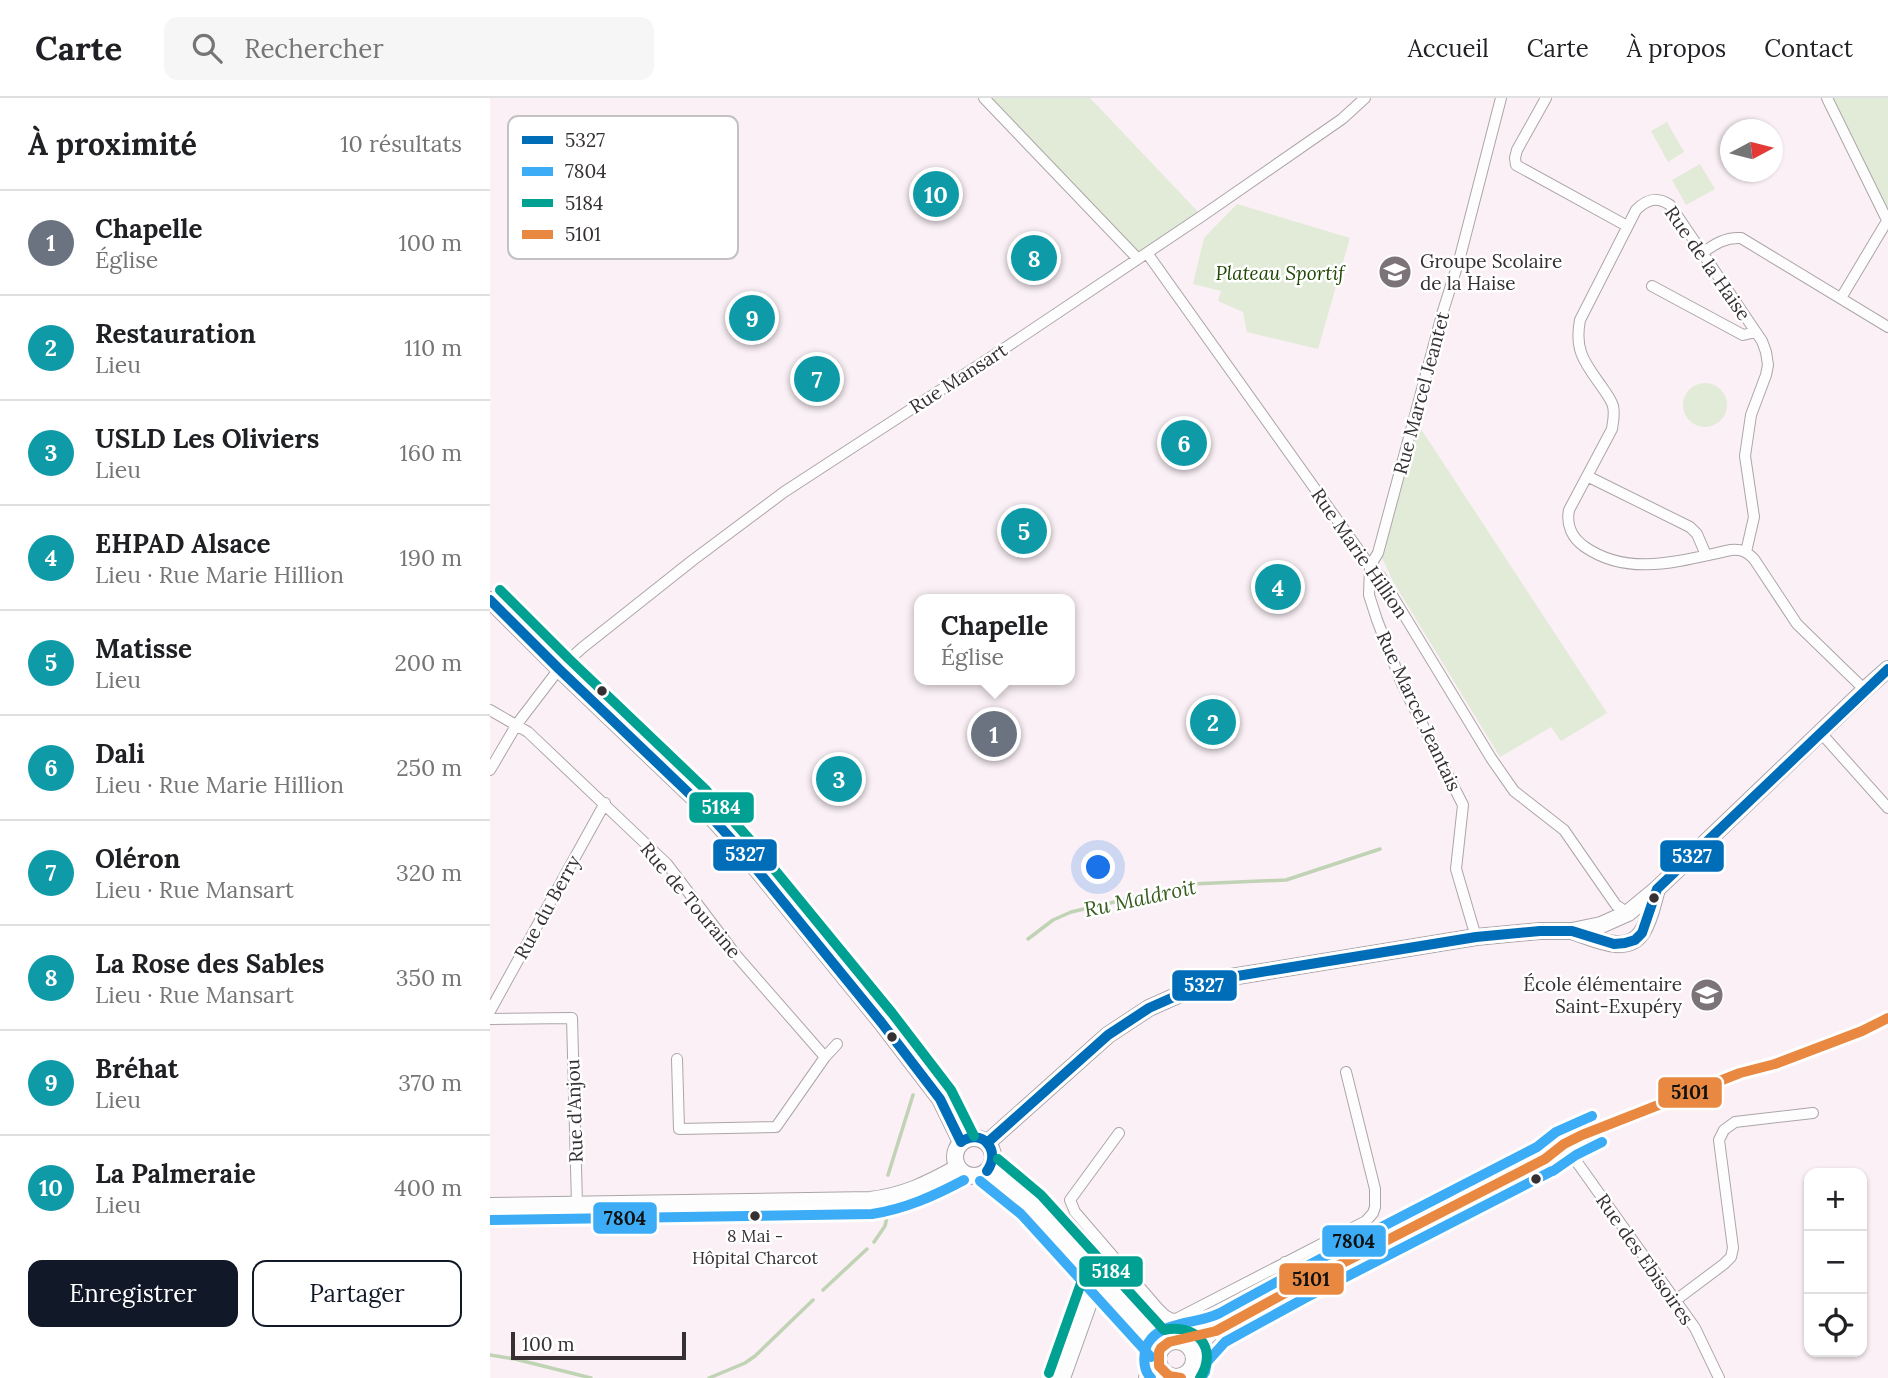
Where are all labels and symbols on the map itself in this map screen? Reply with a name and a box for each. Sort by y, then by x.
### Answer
legend [508,116,738,259]
north arrow [1720,119,1783,182]
text: 5327 [565,128,605,152]
text: 7804 [565,159,607,183]
pin: 10 [913,168,959,220]
text: 5184 [565,191,603,215]
street label: Rue de la Haise [1660,201,1756,325]
text: 5101 [565,222,601,246]
pin: 8 [1011,232,1057,284]
place label: Groupe Scolaire de la Haise [1420,249,1562,295]
school or university icon: Groupe Scolaire de la Haise [1376,253,1414,291]
park label: Plateau Sportif [1216,261,1346,285]
pin: 9 [729,292,775,344]
street label: Rue Marcel Jeantet [1388,308,1454,477]
street label: Rue Mansart [905,337,1012,418]
pin: 7 [794,353,840,405]
pin: 6 [1161,417,1207,469]
street label: Rue Marie Hillion [1306,483,1414,623]
pin: 5 [1001,505,1047,557]
pin: 4 [1255,561,1301,613]
street label: Rue Marcel Jeantais [1371,627,1467,795]
unlabelled marker [595,684,609,698]
pin: 2 [1190,696,1236,748]
pin: 1 [971,708,1017,760]
pin: 3 [816,753,862,805]
line badge: 5184 [688,791,755,824]
text: 5184 [701,795,741,819]
street label: Rue de Touraine [636,837,746,963]
line badge: 5327 [712,838,778,872]
line badge: 5327 [1659,839,1725,873]
text: 5327 [725,842,765,866]
text: 5327 [1672,844,1712,868]
your location [1081,850,1115,884]
street label: Rue du Berry [509,851,585,963]
water label: Ru Maldroit [1081,873,1199,923]
unlabelled marker [1647,891,1661,905]
line badge: 5327 [1171,969,1238,1002]
place label: École élémentaire Saint-Exupéry [1523,972,1682,1018]
text: 5327 [1184,973,1224,997]
school or university icon: École élémentaire Saint-Exupéry [1688,976,1726,1014]
unlabelled marker [885,1030,899,1044]
street label: Rue d'Anjou [560,1059,588,1163]
line badge: 5101 [1657,1076,1723,1109]
text: 5101 [1671,1080,1709,1104]
unlabelled marker [1529,1172,1543,1186]
street label: Rue des Ebisoires [1591,1189,1699,1329]
line badge: 7804 [592,1201,658,1235]
text: 7804 [604,1206,646,1230]
marker: 8 Mai - Hôpital Charcot [748,1209,762,1223]
line badge: 7804 [1321,1224,1387,1258]
place label: 8 Mai - Hôpital Charcot [692,1225,818,1269]
text: 7804 [1333,1229,1375,1253]
line badge: 5184 [1078,1255,1144,1288]
text: 5184 [1091,1259,1131,1283]
line badge: 5101 [1278,1262,1345,1296]
text: 5101 [1292,1267,1330,1291]
scale bar [511,1329,686,1361]

